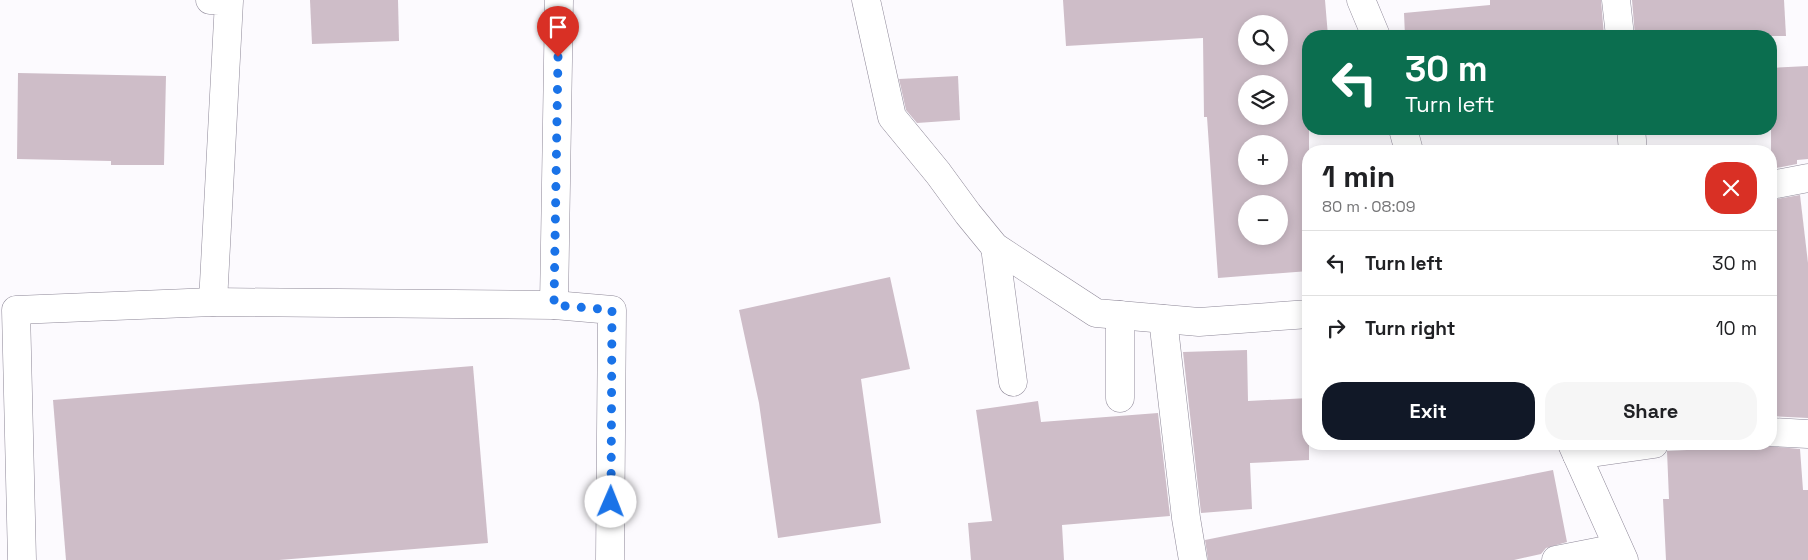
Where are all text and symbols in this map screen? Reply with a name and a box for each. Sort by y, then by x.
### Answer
pin [537,6,579,57]
icon: arrive [544,13,572,41]
map controls [1238,15,1288,245]
button: search [1238,15,1288,65]
text: 30 m [1405,47,1488,91]
icon: left [1322,50,1387,115]
button: layers [1238,75,1288,125]
text: Turn left [1405,90,1495,118]
button: + [1238,135,1288,185]
text: 1 min [1322,157,1395,196]
button: close [1705,162,1757,214]
button: − [1238,195,1288,245]
text: 80 m · 08:09 [1322,196,1416,217]
icon: left [1322,249,1350,277]
text: Turn left [1365,251,1443,276]
text: 30 m [1712,251,1757,276]
icon: right [1322,314,1350,342]
text: Turn right [1365,316,1455,341]
text: 10 m [1716,316,1757,341]
button: Exit [1322,382,1535,440]
button: Share [1545,382,1757,440]
position arrow [584,475,636,527]

